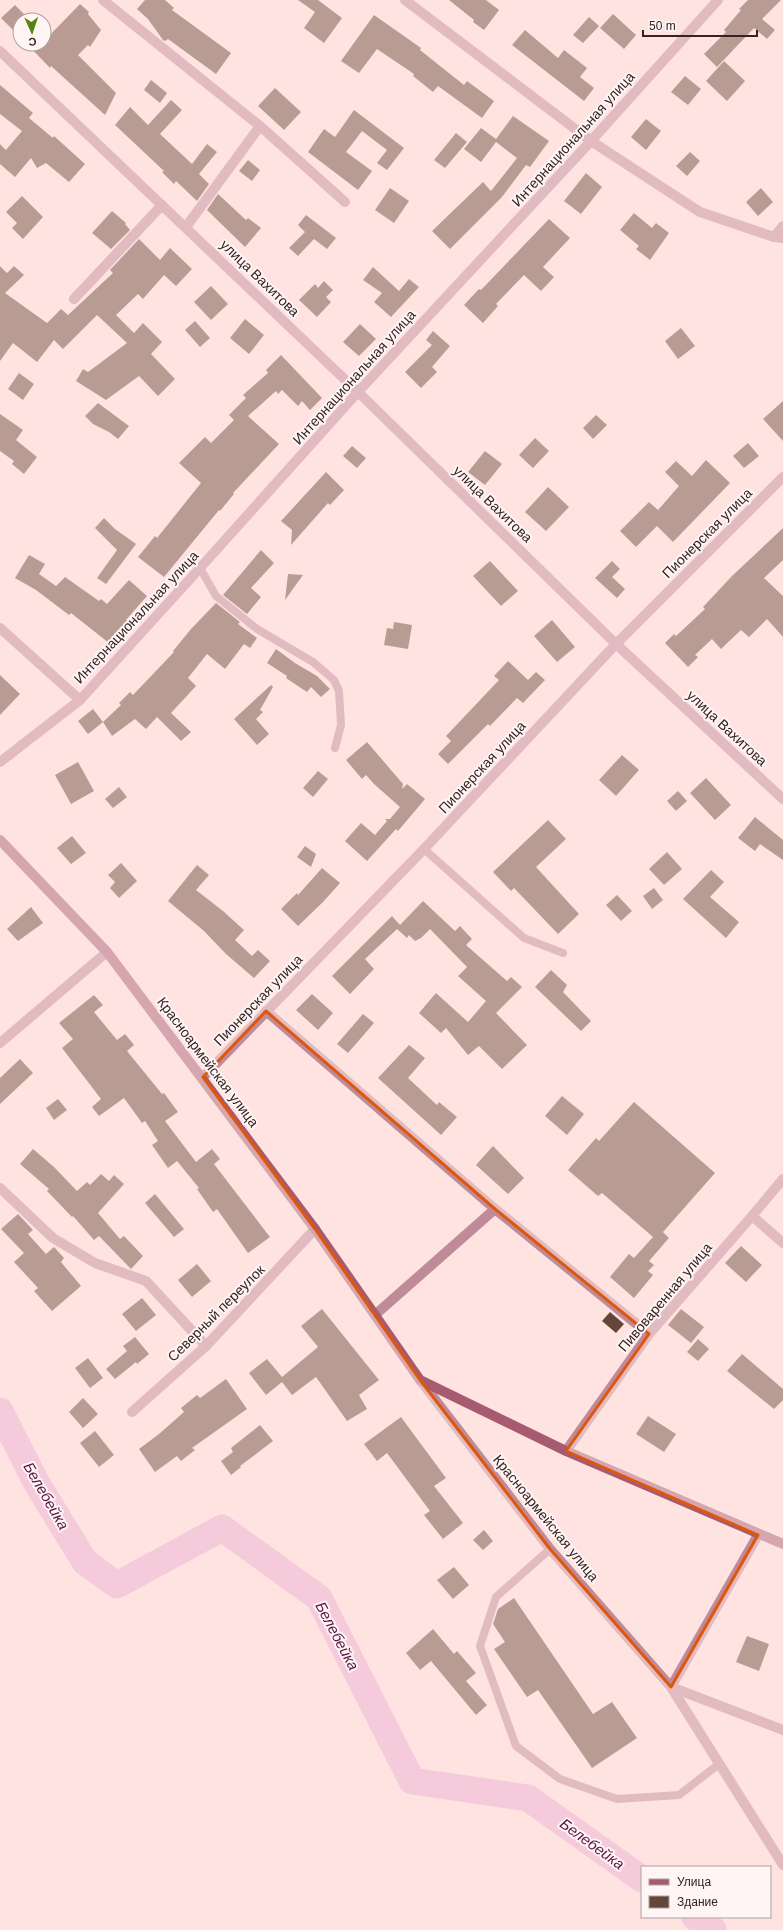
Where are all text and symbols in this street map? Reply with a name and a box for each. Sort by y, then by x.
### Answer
north arrow [12,12,52,52]
scale bar [643,12,757,38]
text: 50 m [649,19,676,33]
text: С [28,36,37,48]
street label: Интернациональная улица [508,68,638,209]
street label: улица Вахитова [217,236,303,320]
street label: Интернациональная улица [289,306,419,447]
street label: улица Вахитова [450,462,536,546]
street label: Пионерская улица [659,485,755,581]
street label: Интернациональная улица [70,547,202,687]
street label: улица Вахитова [684,687,770,769]
street label: Пионерская улица [435,717,529,816]
street label: Пионерская улица [211,951,306,1049]
street label: Красноармейская улица [154,994,262,1130]
street label: Пивоваренная улица [615,1239,715,1355]
street label: Северный переулок [164,1261,268,1365]
street label: Красноармейская улица [490,1451,602,1585]
water label: Белебейка [20,1459,73,1532]
water label: Белебейка [312,1599,363,1673]
water label: Белебейка [557,1815,628,1873]
legend [641,1866,771,1918]
text: Улица [677,1875,711,1889]
text: Здание [677,1895,718,1909]

